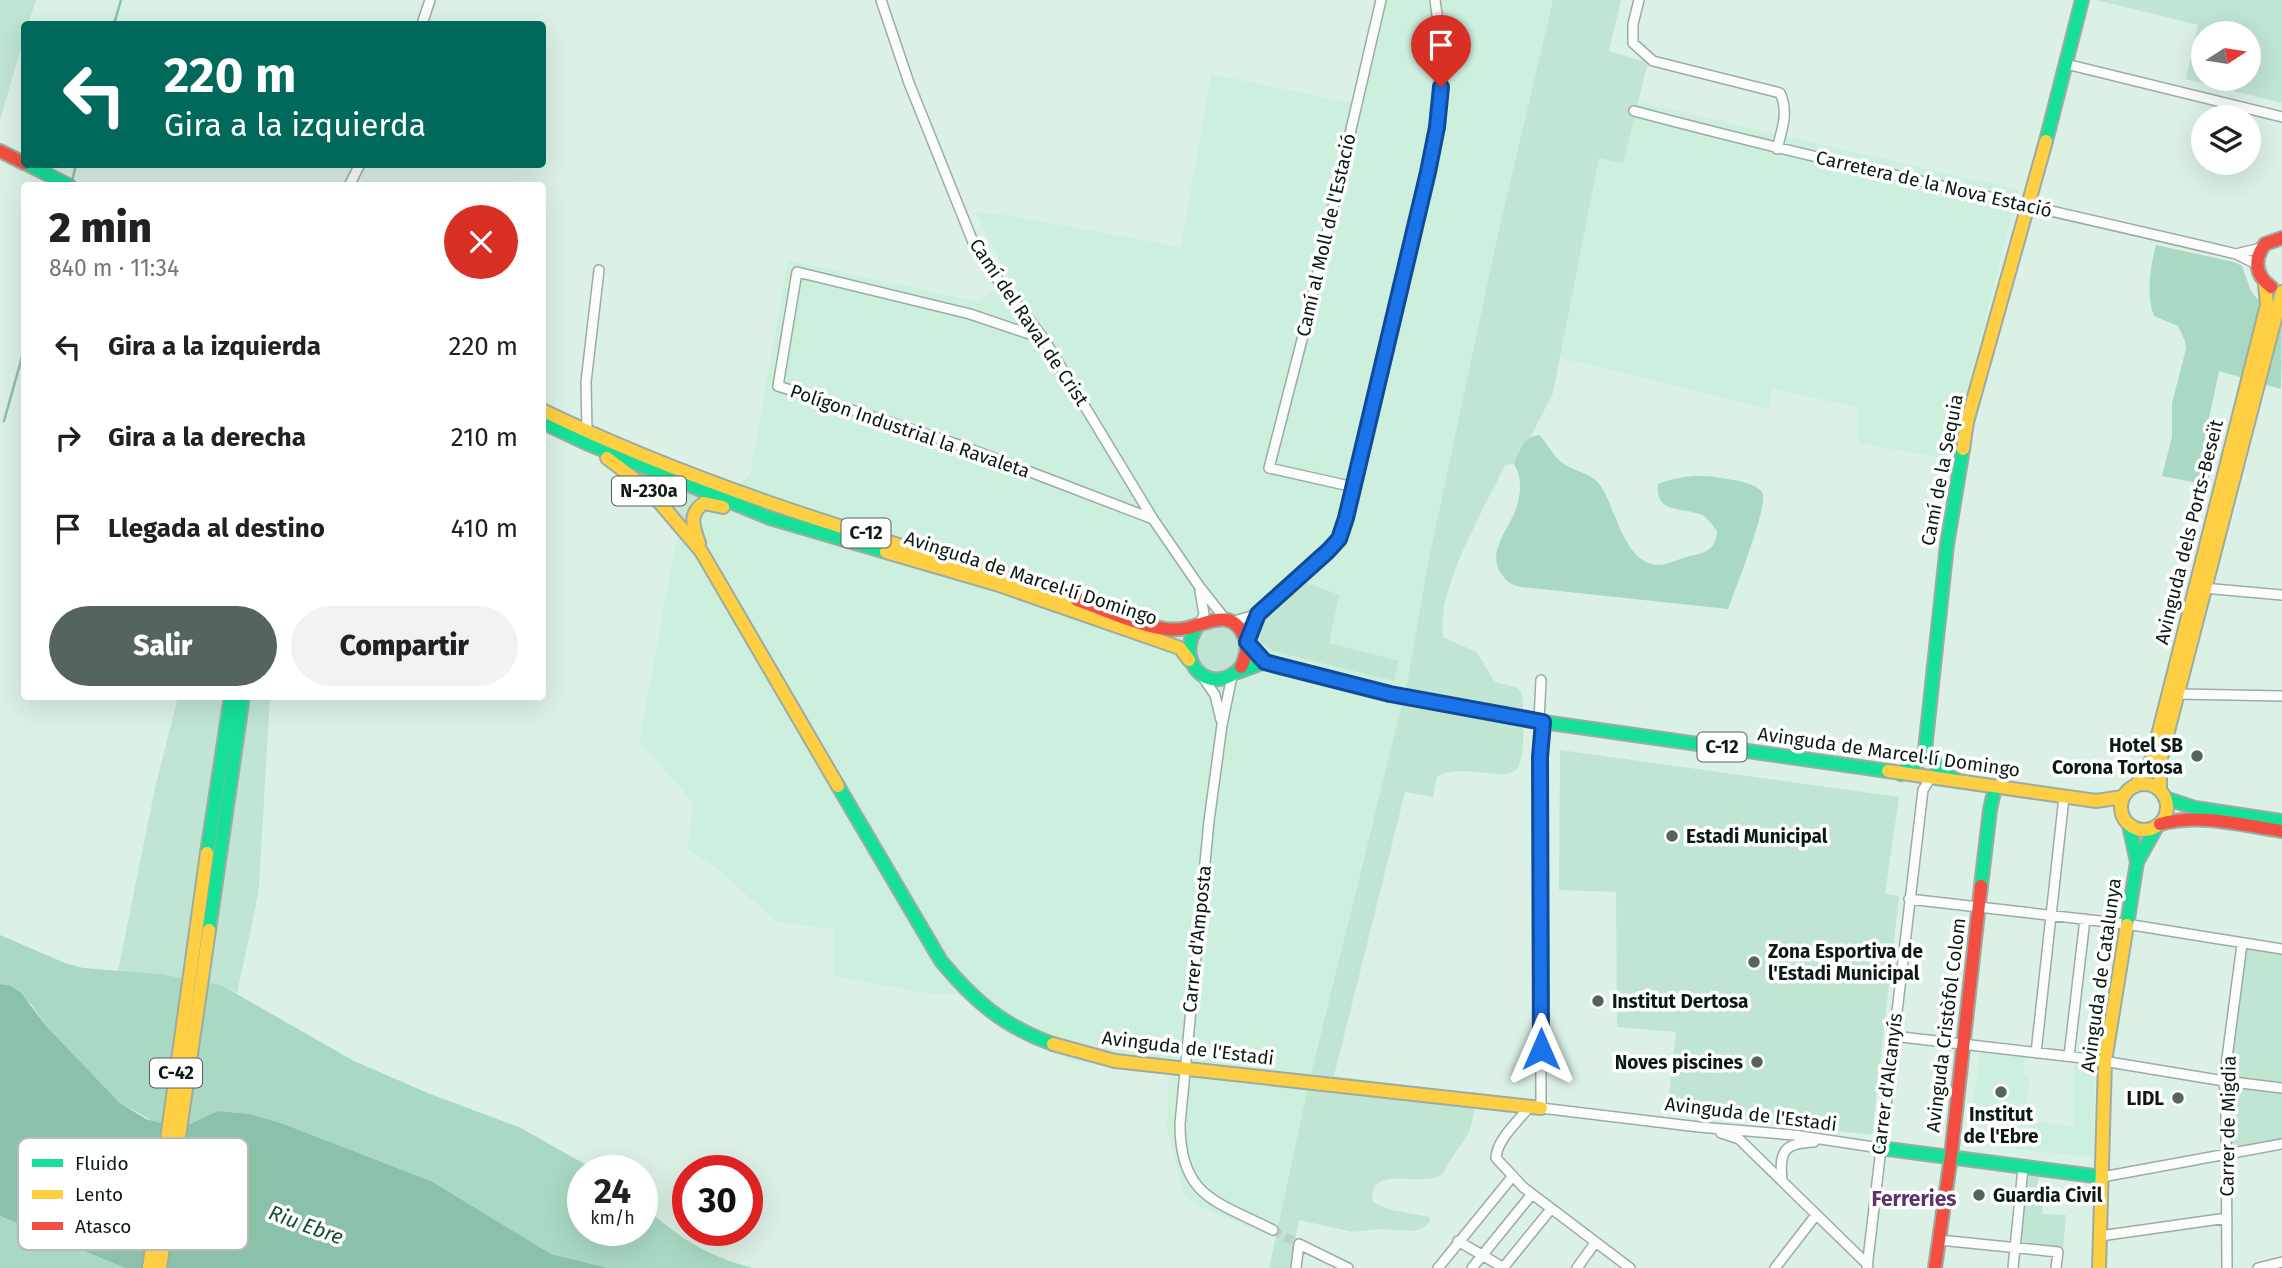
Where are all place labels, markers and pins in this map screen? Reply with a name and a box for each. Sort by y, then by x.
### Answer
pin [1411,15,1471,87]
place label: Hotel SB Corona Tortosa [2052,734,2183,779]
marker: Hotel SB Corona Tortosa [2189,748,2205,764]
place label: Estadi Municipal [1686,825,1828,848]
marker: Estadi Municipal [1664,828,1680,844]
place label: Zona Esportiva de l'Estadi Municipal [1768,940,1923,985]
marker: Zona Esportiva de l'Estadi Municipal [1746,954,1762,970]
place label: Institut Dertosa [1612,990,1748,1013]
marker: Institut Dertosa [1590,993,1606,1009]
place label: Noves piscines [1615,1051,1743,1074]
marker: Noves piscines [1749,1054,1765,1070]
marker: Institut de l'Ebre [1993,1084,2009,1100]
place label: LIDL [2127,1087,2164,1110]
marker: LIDL [2170,1090,2186,1106]
place label: Institut de l'Ebre [1963,1103,2039,1148]
place label: Guardia Civil [1993,1184,2103,1207]
marker: Guardia Civil [1971,1187,1987,1203]

